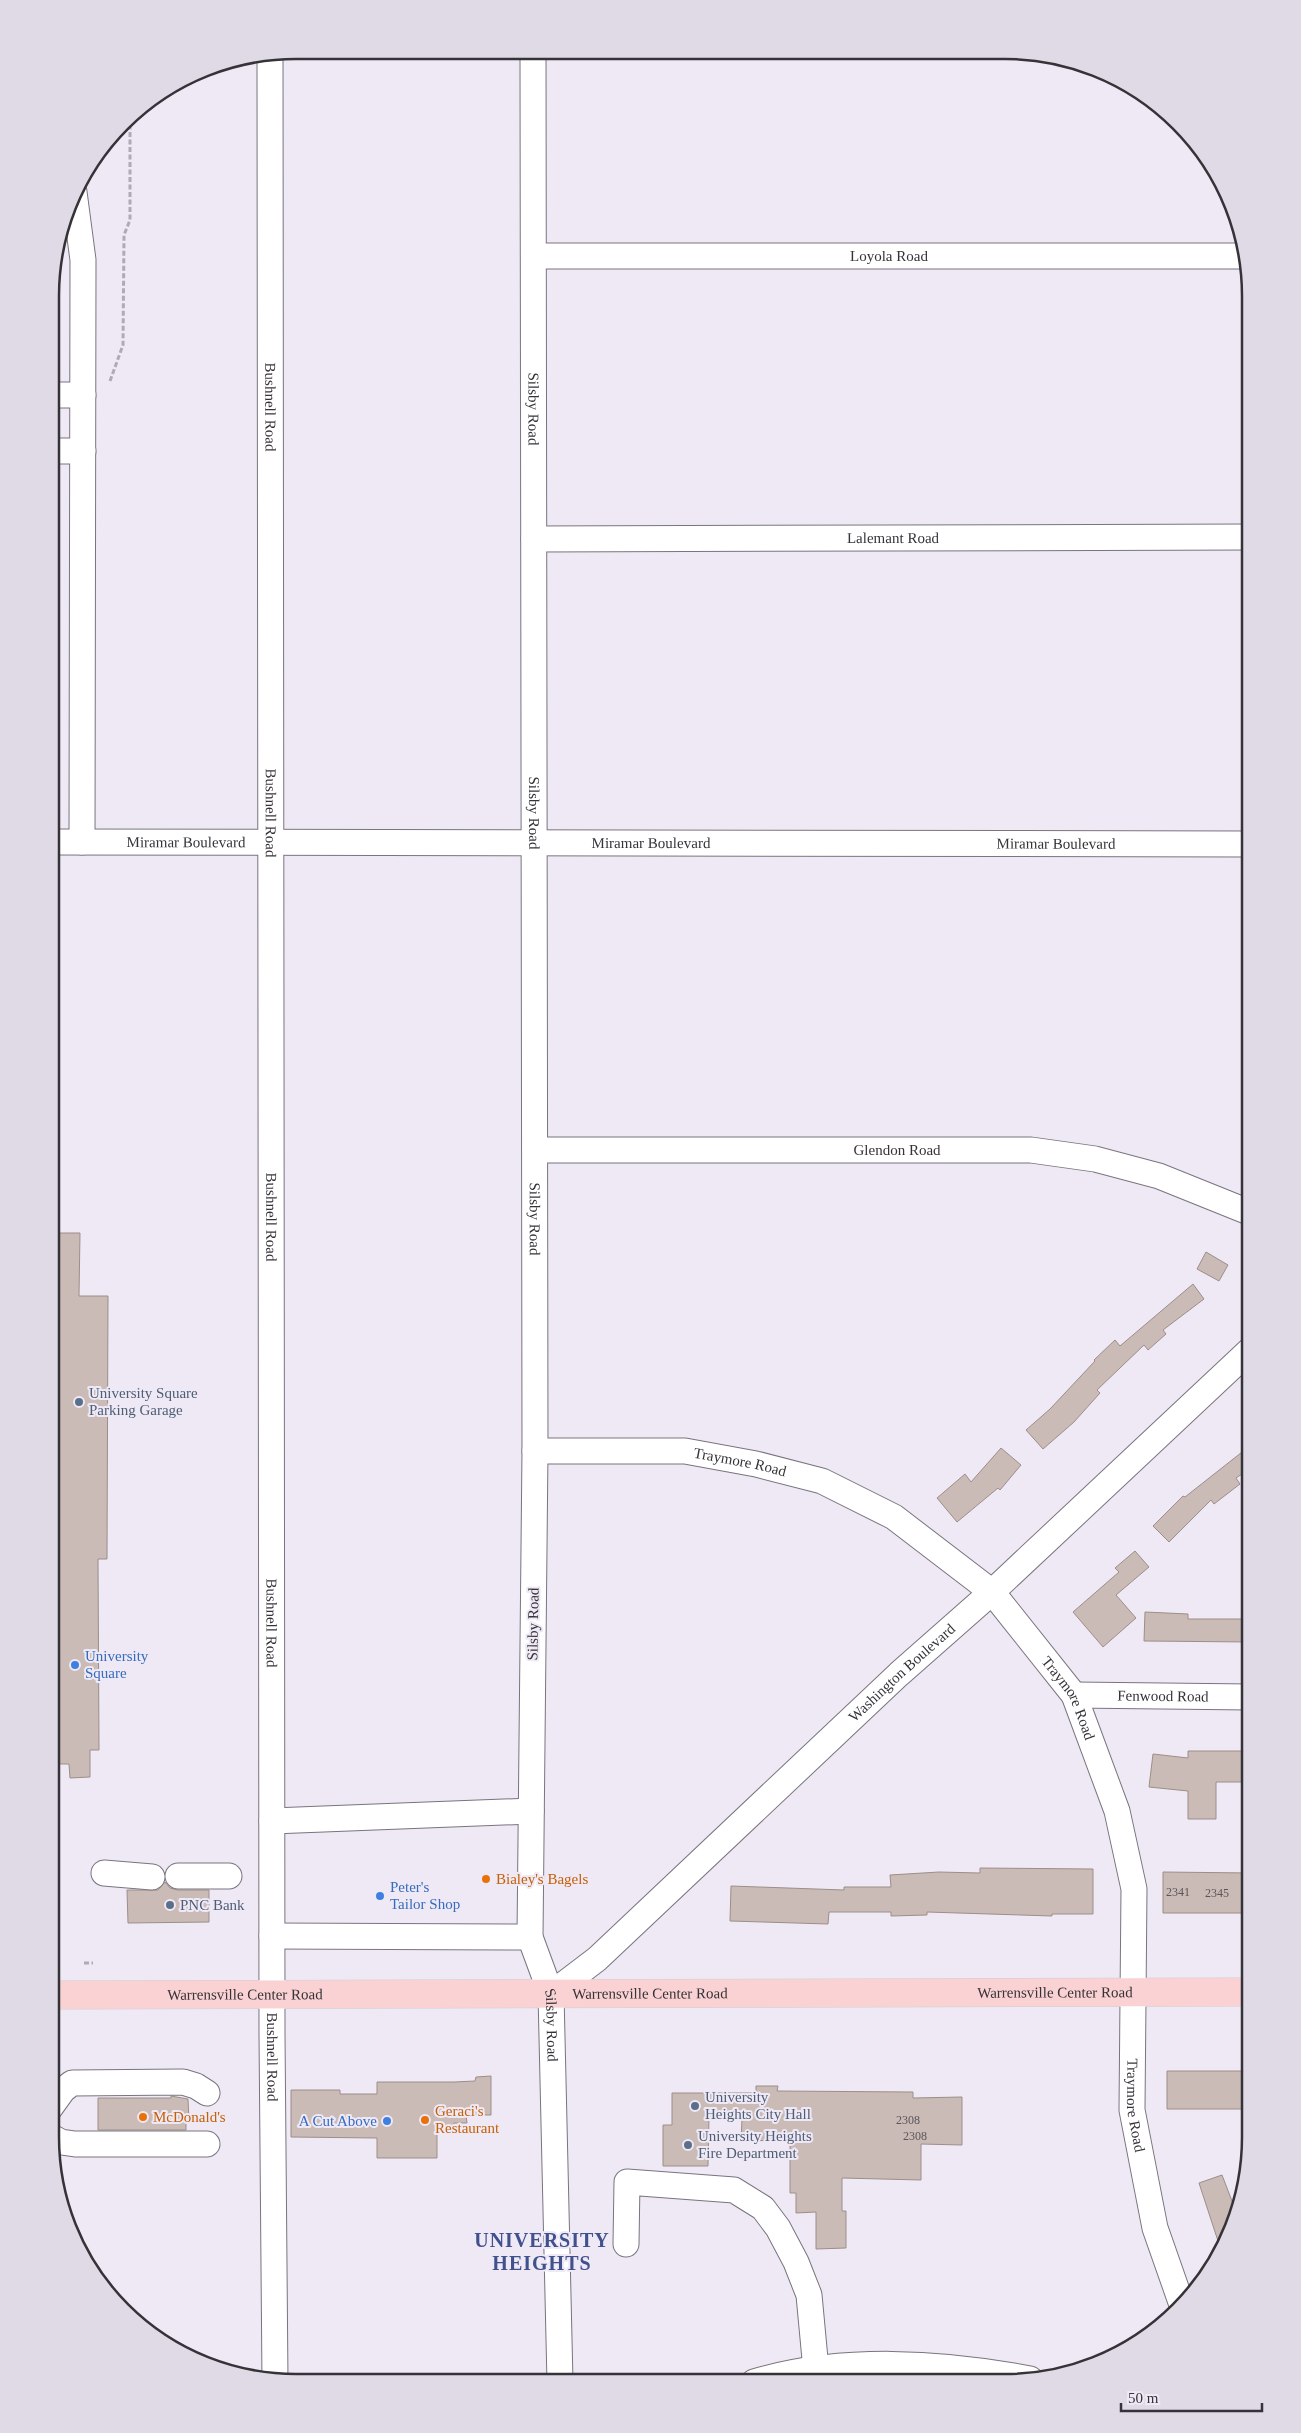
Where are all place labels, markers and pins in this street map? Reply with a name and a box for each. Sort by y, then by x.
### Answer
place label: University Square Parking Garage [89,1385,198,1418]
marker: University Square Parking Garage [73,1396,85,1408]
place label: University Square [85,1648,149,1681]
marker: University Square [69,1659,81,1671]
place label: Bialey's Bagels [496,1871,588,1887]
marker: Bialey's Bagels [480,1873,492,1885]
place label: Peter's Tailor Shop [390,1879,460,1912]
marker: Peter's Tailor Shop [374,1890,386,1902]
place label: PNC Bank [180,1897,245,1913]
marker: PNC Bank [164,1899,176,1911]
place label: University Heights City Hall [705,2089,811,2122]
marker: University Heights City Hall [689,2100,701,2112]
place label: Geraci's Restaurant [435,2103,500,2136]
place label: McDonald's [153,2109,226,2125]
marker: McDonald's [137,2111,149,2123]
place label: A Cut Above [299,2113,377,2129]
marker: Geraci's Restaurant [419,2114,431,2126]
marker: A Cut Above [381,2115,393,2127]
place label: University Heights Fire Department [698,2128,812,2161]
marker: University Heights Fire Department [682,2139,694,2151]

